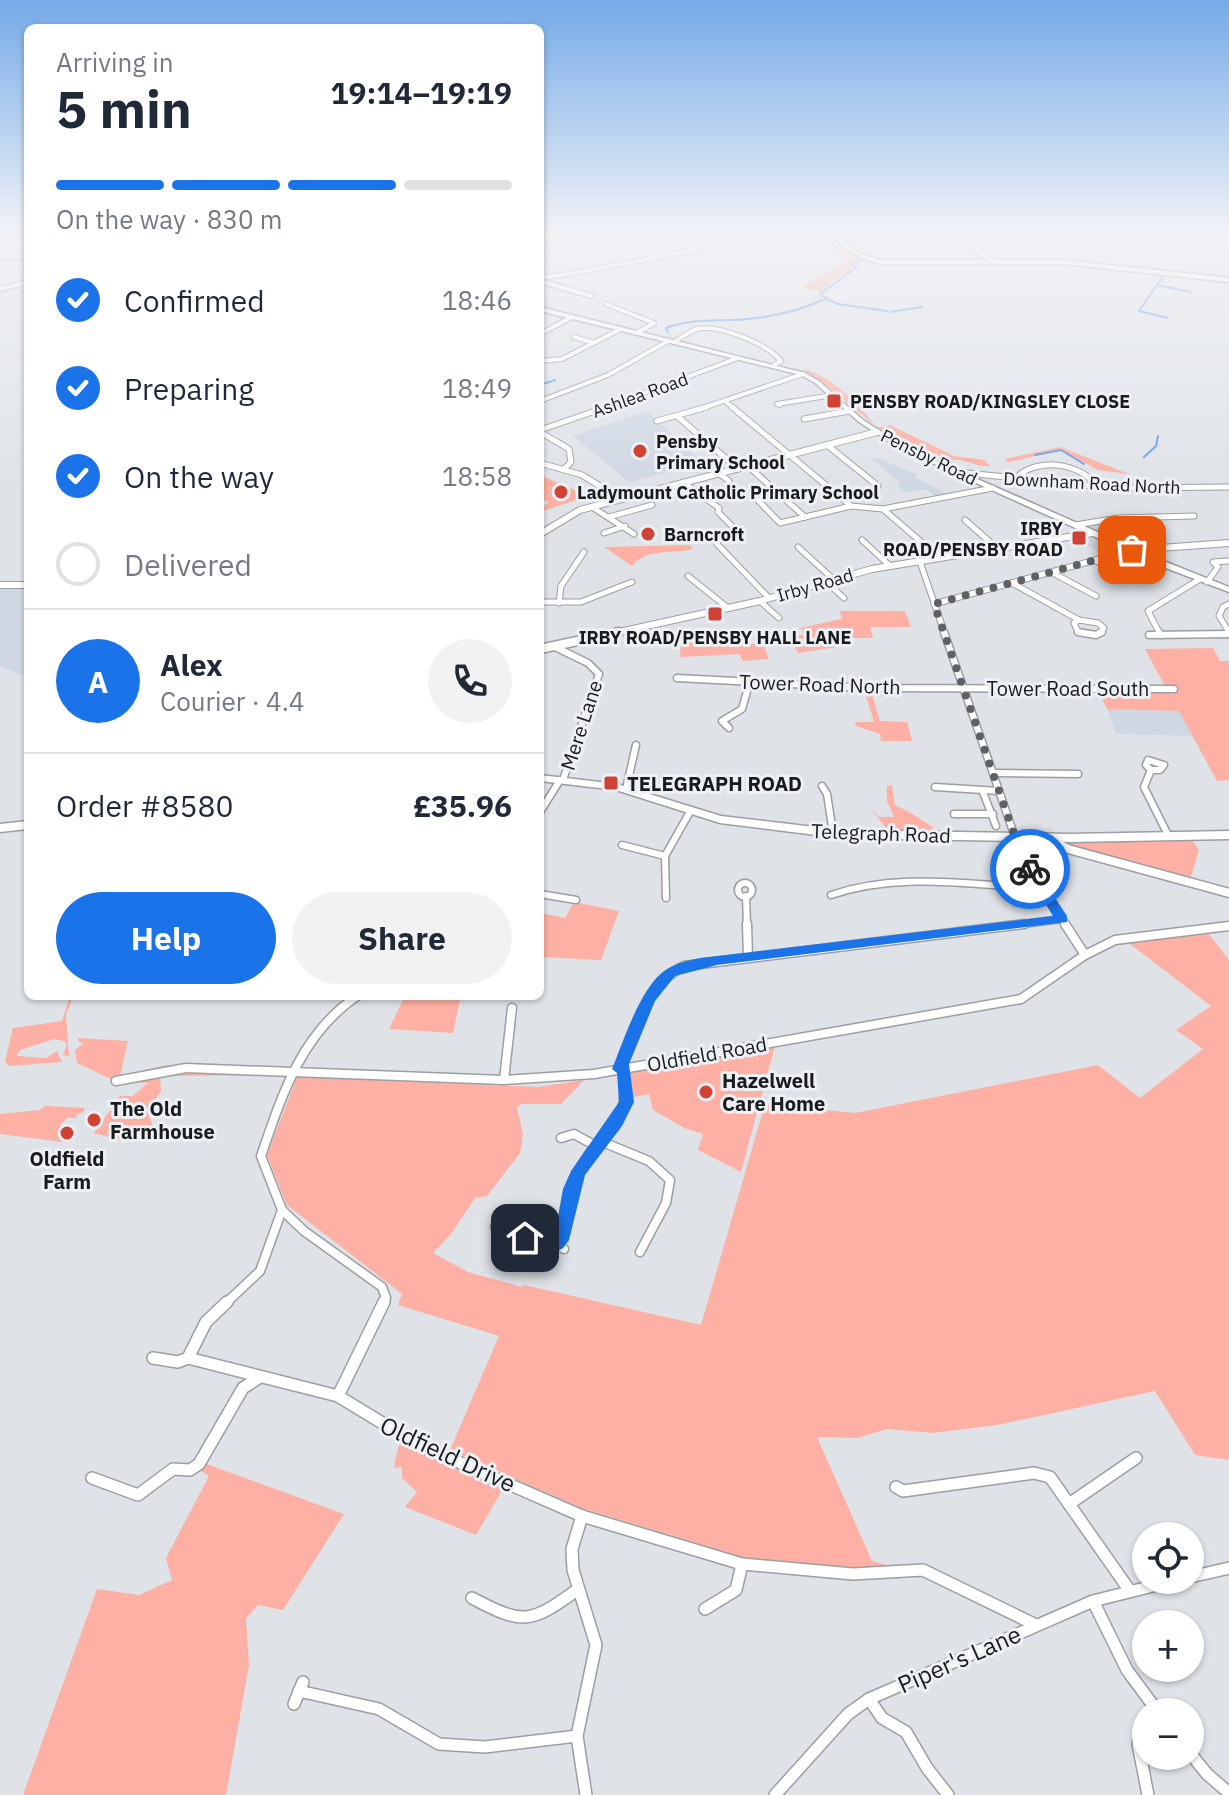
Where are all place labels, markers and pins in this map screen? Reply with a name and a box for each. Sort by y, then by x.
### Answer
place label: PENSBY ROAD/KINGSLEY CLOSE [850,390,1130,413]
marker: PENSBY ROAD/KINGSLEY CLOSE [825,392,843,410]
place label: Pensby Primary School [656,430,785,474]
marker: Pensby Primary School [631,442,649,460]
place label: Ladymount Catholic Primary School [577,481,879,504]
marker: Ladymount Catholic Primary School [552,483,570,501]
pin [1098,516,1166,584]
place label: IRBY ROAD/PENSBY ROAD [883,517,1063,561]
place label: Barncroft [664,523,744,546]
marker: Barncroft [639,525,657,543]
marker: IRBY ROAD/PENSBY ROAD [1070,529,1088,547]
marker: IRBY ROAD/PENSBY HALL LANE [706,605,724,623]
place label: IRBY ROAD/PENSBY HALL LANE [579,626,851,649]
place label: TELEGRAPH ROAD [627,770,802,797]
marker: TELEGRAPH ROAD [602,774,620,792]
place label: Hazelwell Care Home [722,1067,825,1117]
marker: Hazelwell Care Home [697,1083,715,1101]
place label: The Old Farmhouse [110,1095,215,1145]
marker: The Old Farmhouse [85,1111,103,1129]
marker: Oldfield Farm [58,1124,76,1142]
place label: Oldfield Farm [30,1145,104,1195]
pin [491,1204,559,1272]

